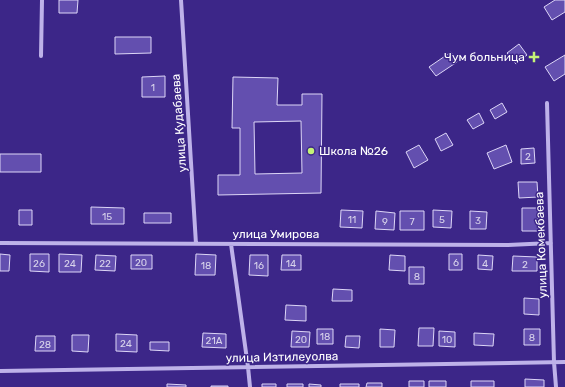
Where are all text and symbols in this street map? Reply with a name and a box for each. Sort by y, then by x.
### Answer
place label: Чум больница [444,50,525,64]
marker: Чум больница [528,51,540,63]
street label: улица Кудабаева [169,73,189,173]
house number: 1 [151,82,155,94]
place label: Школа №26 [319,144,388,158]
marker: Школа №26 [306,146,316,156]
house number: 2 [525,151,531,163]
street label: улица Комекбаева [532,191,550,299]
house number: 15 [102,211,112,223]
house number: 11 [348,214,356,226]
house number: 5 [439,214,445,226]
house number: 3 [475,215,481,227]
house number: 9 [382,216,388,228]
house number: 7 [409,216,415,228]
street label: улица Умирова [233,227,319,241]
house number: 20 [135,257,147,269]
house number: 6 [453,257,459,269]
house number: 26 [33,258,45,270]
house number: 24 [64,258,76,270]
house number: 22 [99,258,111,270]
house number: 14 [286,258,296,270]
house number: 4 [482,258,488,270]
house number: 2 [522,259,528,271]
house number: 18 [201,260,211,272]
house number: 16 [254,260,264,272]
house number: 8 [414,271,420,283]
house number: 18 [320,331,330,343]
house number: 8 [529,332,535,344]
house number: 20 [295,334,307,346]
house number: 10 [442,334,452,346]
house number: 21А [206,335,223,347]
house number: 24 [120,338,132,350]
house number: 28 [39,339,51,351]
street label: улица Изтилеуолва [225,349,339,365]

